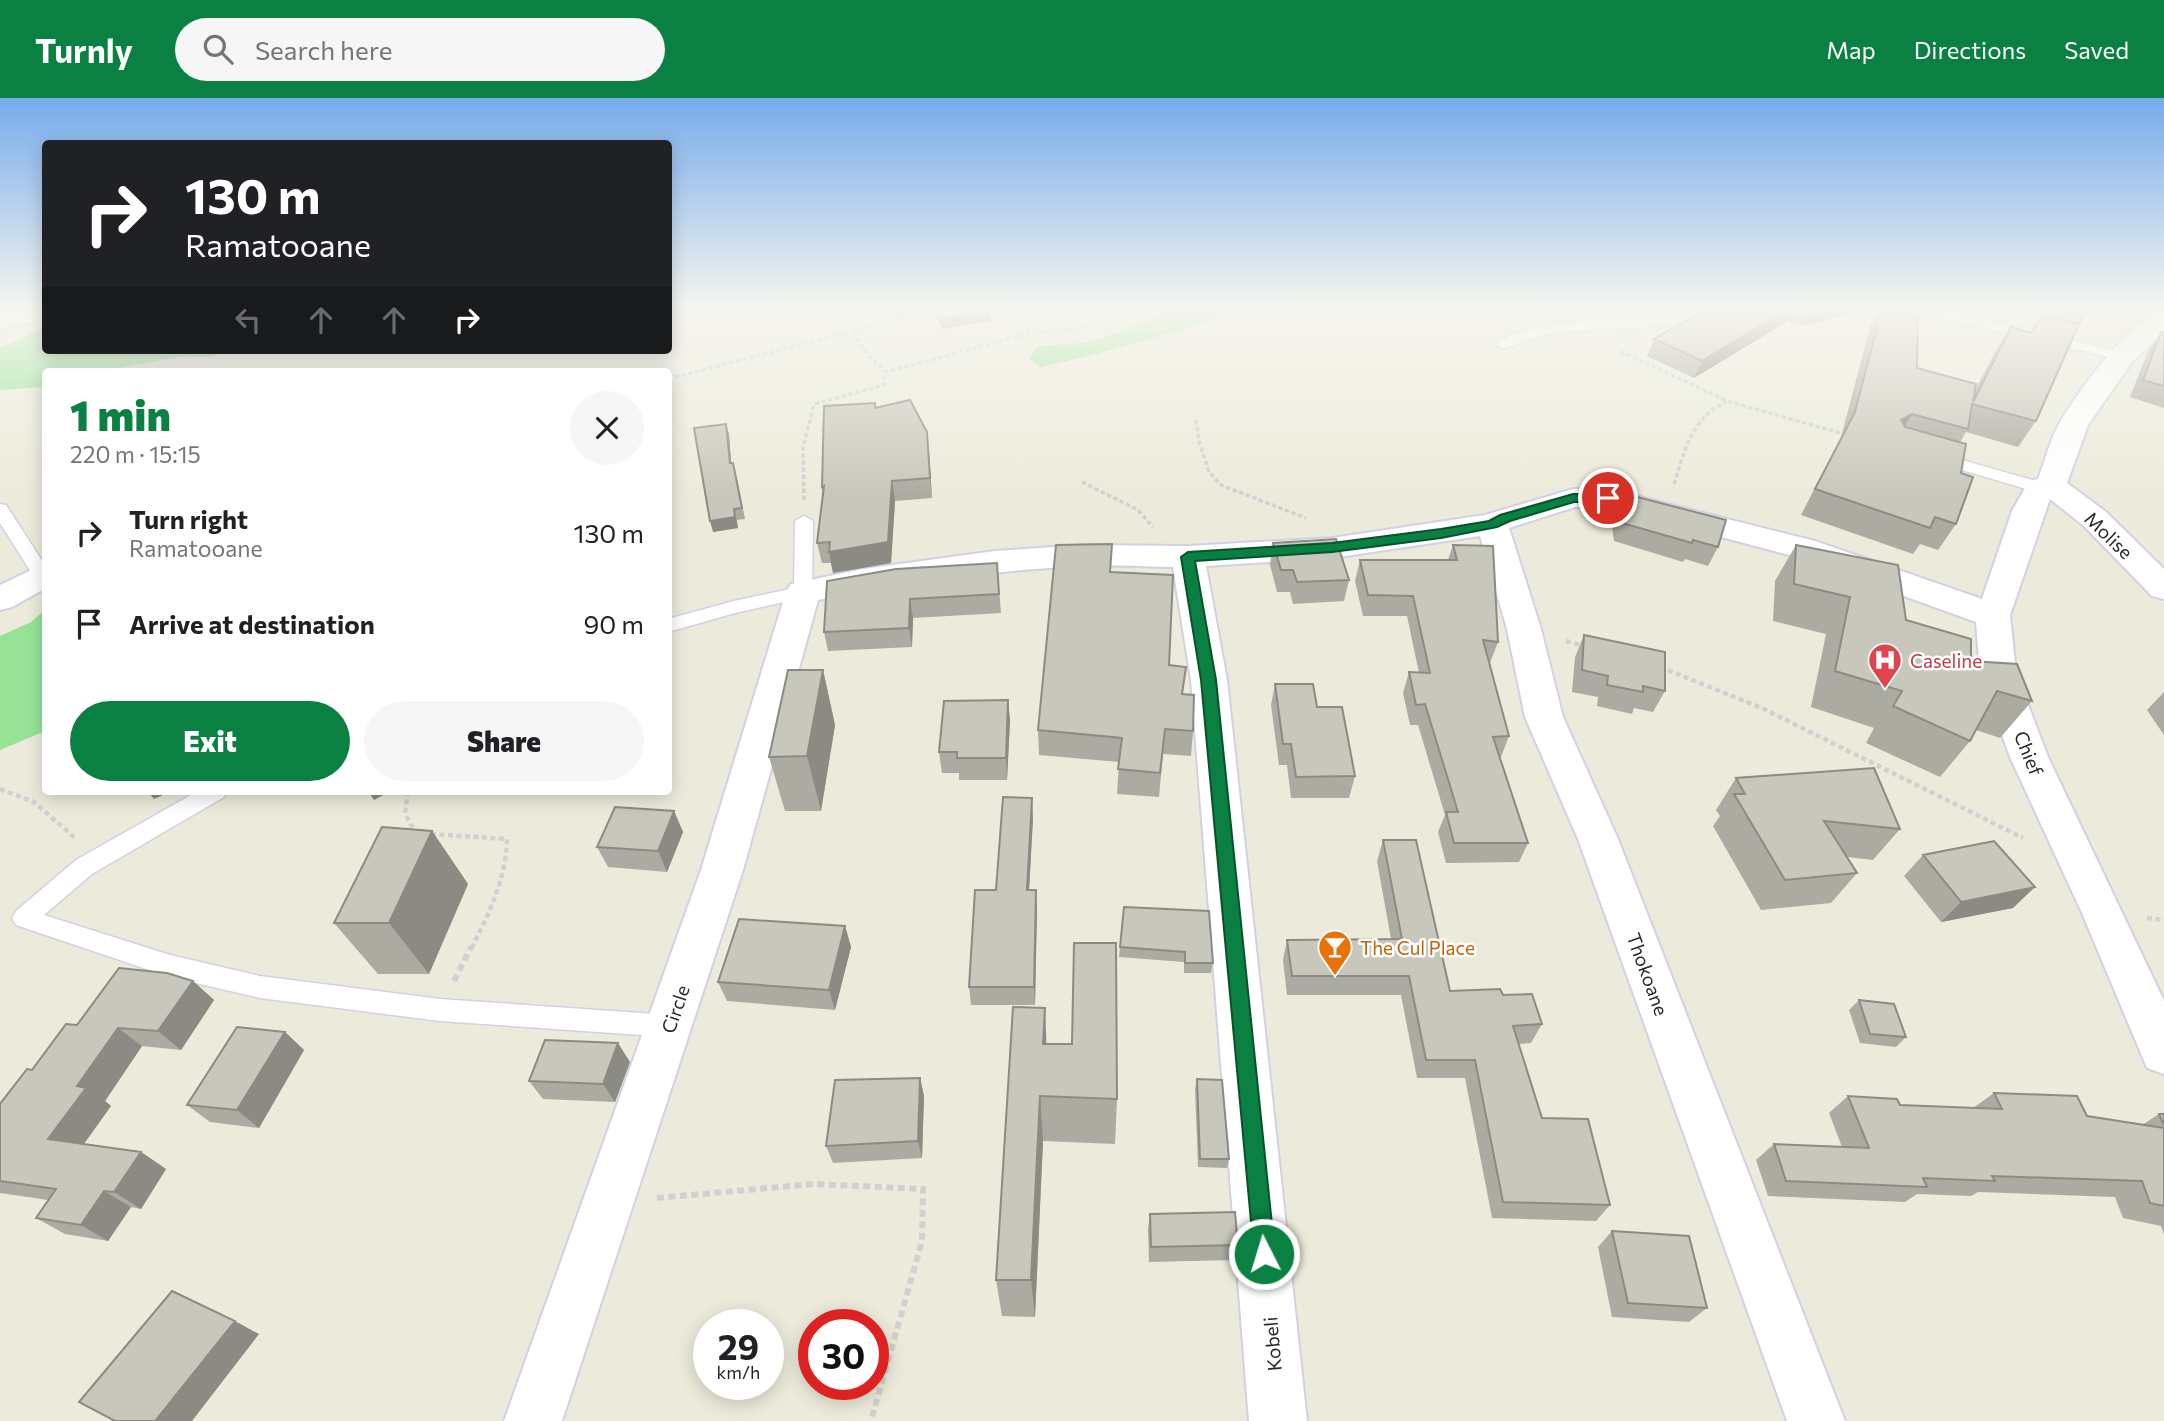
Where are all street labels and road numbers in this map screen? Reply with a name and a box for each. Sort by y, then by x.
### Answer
street label: Molise [2080,507,2138,563]
street label: Chief [2010,727,2048,779]
street label: Thokoane [1622,929,1674,1019]
street label: Circle [656,982,694,1036]
street label: Kobeli [1258,1316,1286,1372]

